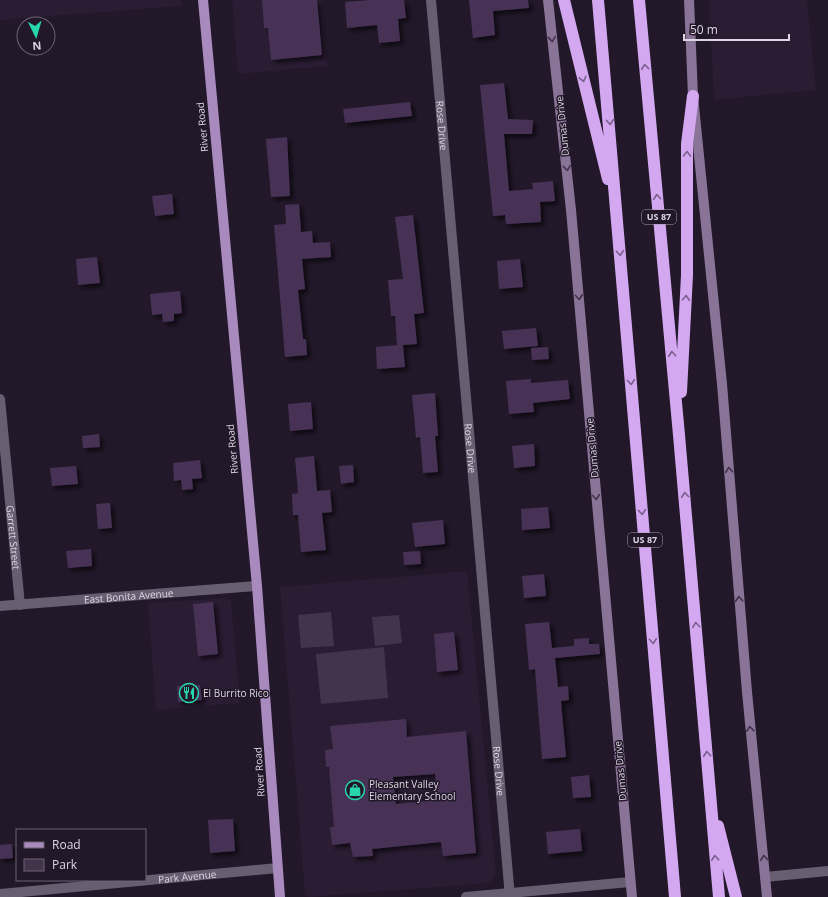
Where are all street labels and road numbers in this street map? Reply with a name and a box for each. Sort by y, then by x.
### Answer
street label: Dumas Drive [552,95,572,157]
street label: Rose Drive [433,100,451,151]
street label: River Road [193,102,211,152]
road number: US 87 [642,210,676,224]
street label: Dumas Drive [582,417,602,479]
street label: Rose Drive [461,423,480,474]
street label: River Road [223,424,241,474]
street label: Garrett Street [3,505,24,570]
road number: US 87 [628,533,662,547]
street label: East Bonita Avenue [83,585,174,606]
street label: Dumas Drive [610,740,630,802]
street label: Rose Drive [490,746,508,797]
street label: River Road [250,747,268,797]
street label: Park Avenue [157,867,217,886]

